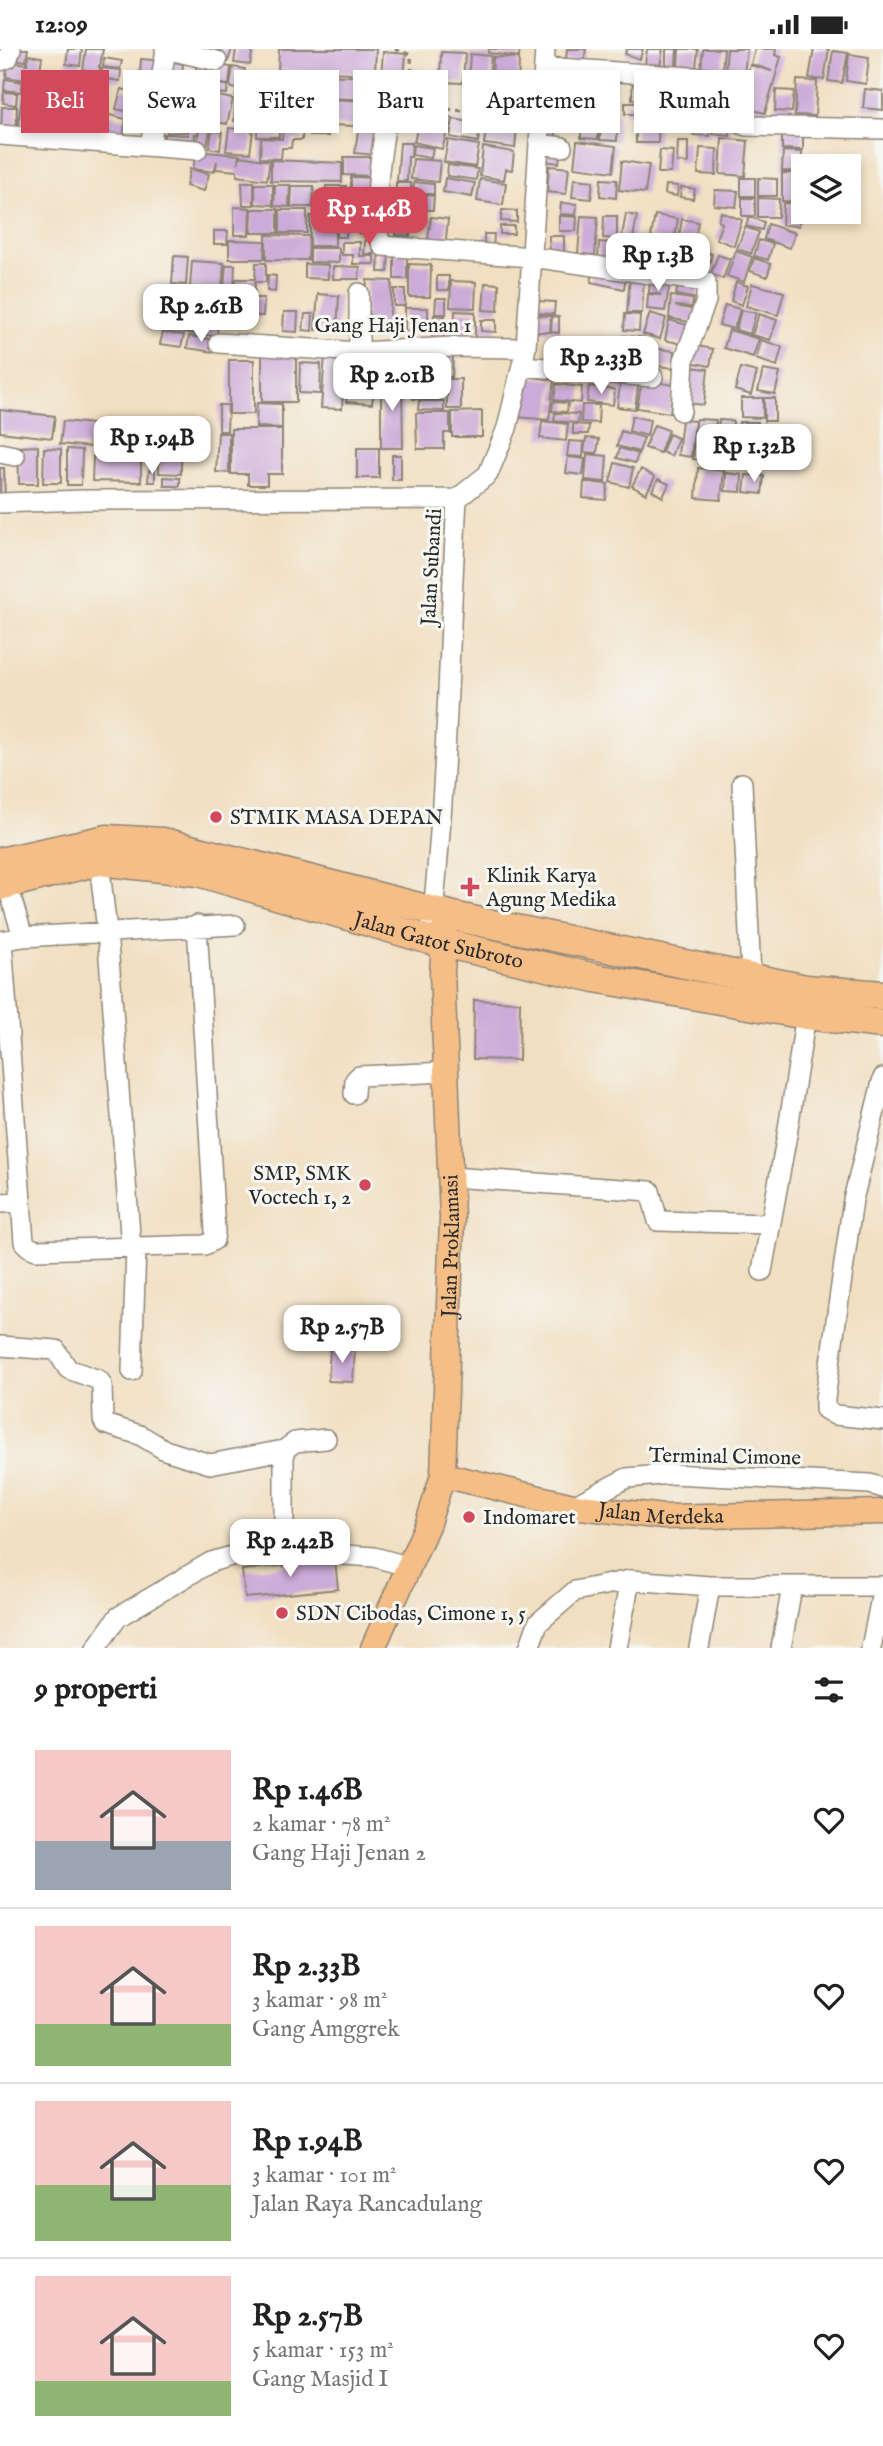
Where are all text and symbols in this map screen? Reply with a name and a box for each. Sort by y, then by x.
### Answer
text: 12:09 [35,8,88,41]
chip: Beli [21,70,109,133]
chip: Sewa [123,70,220,133]
chip: Filter [234,70,339,133]
chip: Baru [353,70,448,133]
chip: Apartemen [462,70,620,133]
chip: Rumah [634,70,754,133]
map controls [791,154,861,224]
button: layers [791,154,861,224]
pin: Rp 1.46B [297,187,441,247]
text: Rp 1.46B [327,195,411,224]
pin: Rp 1.3B [593,233,723,293]
text: Rp 1.3B [622,241,694,270]
pin: Rp 2.61B [129,285,273,344]
text: Rp 2.61B [159,292,243,321]
street label: Gang Haji Jenan 1 [315,313,471,340]
pin: Rp 2.33B [529,337,673,396]
text: Rp 2.33B [560,344,643,373]
pin: Rp 2.01B [320,353,464,413]
text: Rp 2.01B [349,361,435,390]
pin: Rp 1.94B [80,417,224,476]
text: Rp 1.94B [110,424,194,453]
pin: Rp 1.32B [682,425,826,484]
text: Rp 1.32B [713,432,795,461]
street label: Jalan Subandi [416,508,449,629]
place label: STMIK MASA DEPAN [230,805,443,832]
marker: STMIK MASA DEPAN [208,809,224,825]
place label: Klinik Karya Agung Medika [485,863,617,914]
marker: Klinik Karya Agung Medika [460,877,480,897]
street label: Jalan Gatot Subroto [348,906,526,976]
place label: SMP, SMK Voctech 1, 2 [248,1161,352,1212]
street label: Jalan Proklamasi [436,1174,467,1320]
marker: SMP, SMK Voctech 1, 2 [357,1177,373,1193]
pin: Rp 2.57B [270,1305,414,1365]
text: Rp 2.57B [300,1313,384,1342]
street label: Terminal Cimone [649,1443,802,1472]
street label: Jalan Merdeka [594,1497,725,1532]
place label: Indomaret [483,1505,576,1532]
marker: Indomaret [461,1509,477,1525]
pin: Rp 2.42B [218,1519,362,1579]
text: Rp 2.42B [246,1527,334,1556]
place label: SDN Cibodas, Cimone 1, 5 [296,1601,526,1628]
marker: SDN Cibodas, Cimone 1, 5 [274,1605,290,1621]
text: 9 properti [35,1671,157,1709]
icon: filters [810,1671,848,1709]
text: Rp 1.46B [252,1772,363,1810]
icon: home [91,1778,175,1862]
icon: heart [810,1801,848,1839]
text: 2 kamar · 78 m² [252,1810,390,1839]
text: Gang Haji Jenan 2 [252,1839,426,1868]
text: Rp 2.33B [252,1948,360,1986]
icon: home [91,1954,175,2038]
icon: heart [810,1977,848,2015]
text: 3 kamar · 98 m² [252,1986,387,2015]
text: Gang Amggrek [252,2015,400,2044]
text: Rp 1.94B [252,2123,363,2161]
icon: home [91,2129,175,2213]
icon: heart [810,2152,848,2190]
text: 3 kamar · 101 m² [252,2161,397,2190]
text: Jalan Raya Rancadulang [252,2190,482,2219]
text: Rp 2.57B [252,2298,363,2336]
icon: home [91,2304,175,2388]
icon: heart [810,2327,848,2365]
text: 5 kamar · 153 m² [252,2336,394,2365]
text: Gang Masjid I [252,2365,388,2394]

